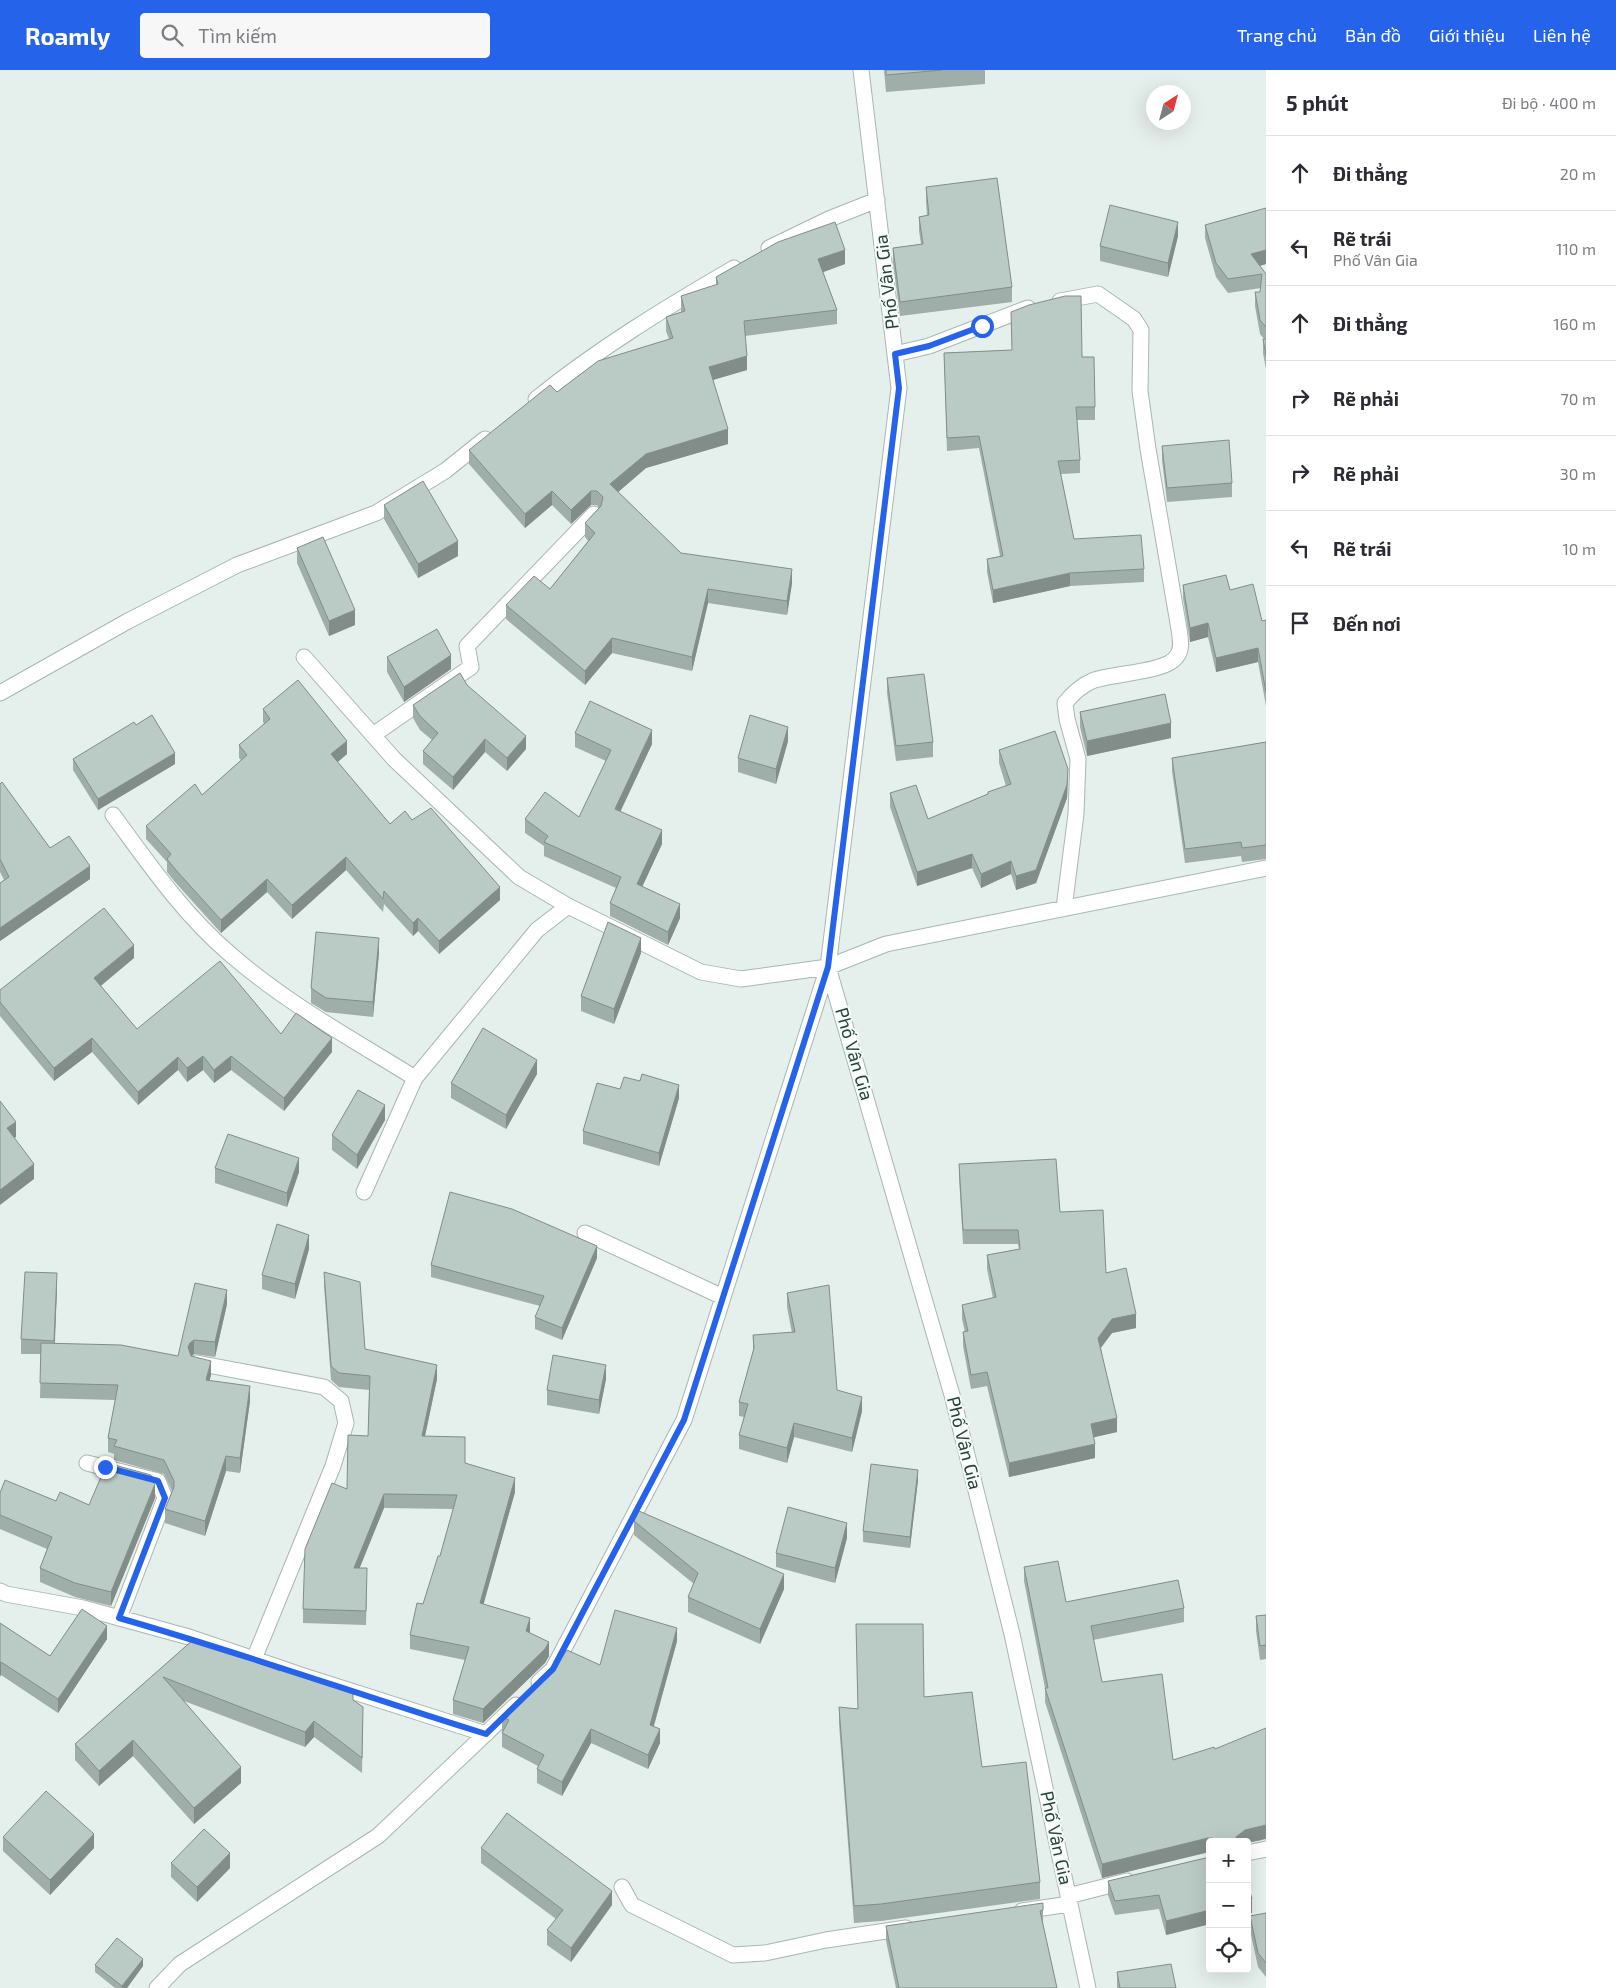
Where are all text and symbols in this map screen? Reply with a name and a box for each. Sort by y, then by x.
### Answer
search box [140,13,490,58]
text: Roamly [25,21,110,50]
icon: search [158,21,186,49]
text: Tìm kiếm [198,24,277,47]
text: Trang chủ [1237,24,1317,46]
text: Bản đồ [1345,24,1401,46]
text: Giới thiệu [1429,24,1505,46]
text: Liên hệ [1533,24,1591,46]
north arrow [1146,85,1191,130]
text: 5 phút [1286,90,1348,115]
text: Đi bộ · 400 m [1502,93,1596,112]
icon: ahead [1286,159,1314,187]
text: Đi thẳng [1333,162,1408,185]
text: 20 m [1560,164,1596,183]
text: Rẽ trái [1333,227,1392,250]
street label: Phố Vân Gia [869,233,903,331]
icon: left [1286,234,1314,262]
text: 110 m [1556,239,1596,258]
text: Phố Vân Gia [1333,250,1418,269]
icon: ahead [1286,309,1314,337]
text: Đi thẳng [1333,312,1408,335]
text: 160 m [1553,314,1596,333]
route start [971,315,994,338]
icon: right [1286,384,1314,412]
text: Rẽ phải [1333,387,1399,410]
text: 70 m [1561,389,1596,408]
icon: right [1286,459,1314,487]
text: Rẽ phải [1333,462,1399,485]
text: 30 m [1560,464,1596,483]
icon: left [1286,534,1314,562]
text: Rẽ trái [1333,537,1392,560]
text: 10 m [1562,539,1596,558]
icon: arrive [1286,609,1314,637]
text: Đến nơi [1333,612,1401,635]
street label: Phố Vân Gia [831,1005,879,1103]
street label: Phố Vân Gia [943,1394,987,1492]
route end [94,1456,117,1479]
street label: Phố Vân Gia [1036,1789,1078,1887]
map controls [1206,1838,1251,1973]
button: + [1206,1838,1251,1883]
button: − [1206,1883,1251,1928]
button: locate [1206,1928,1251,1973]

